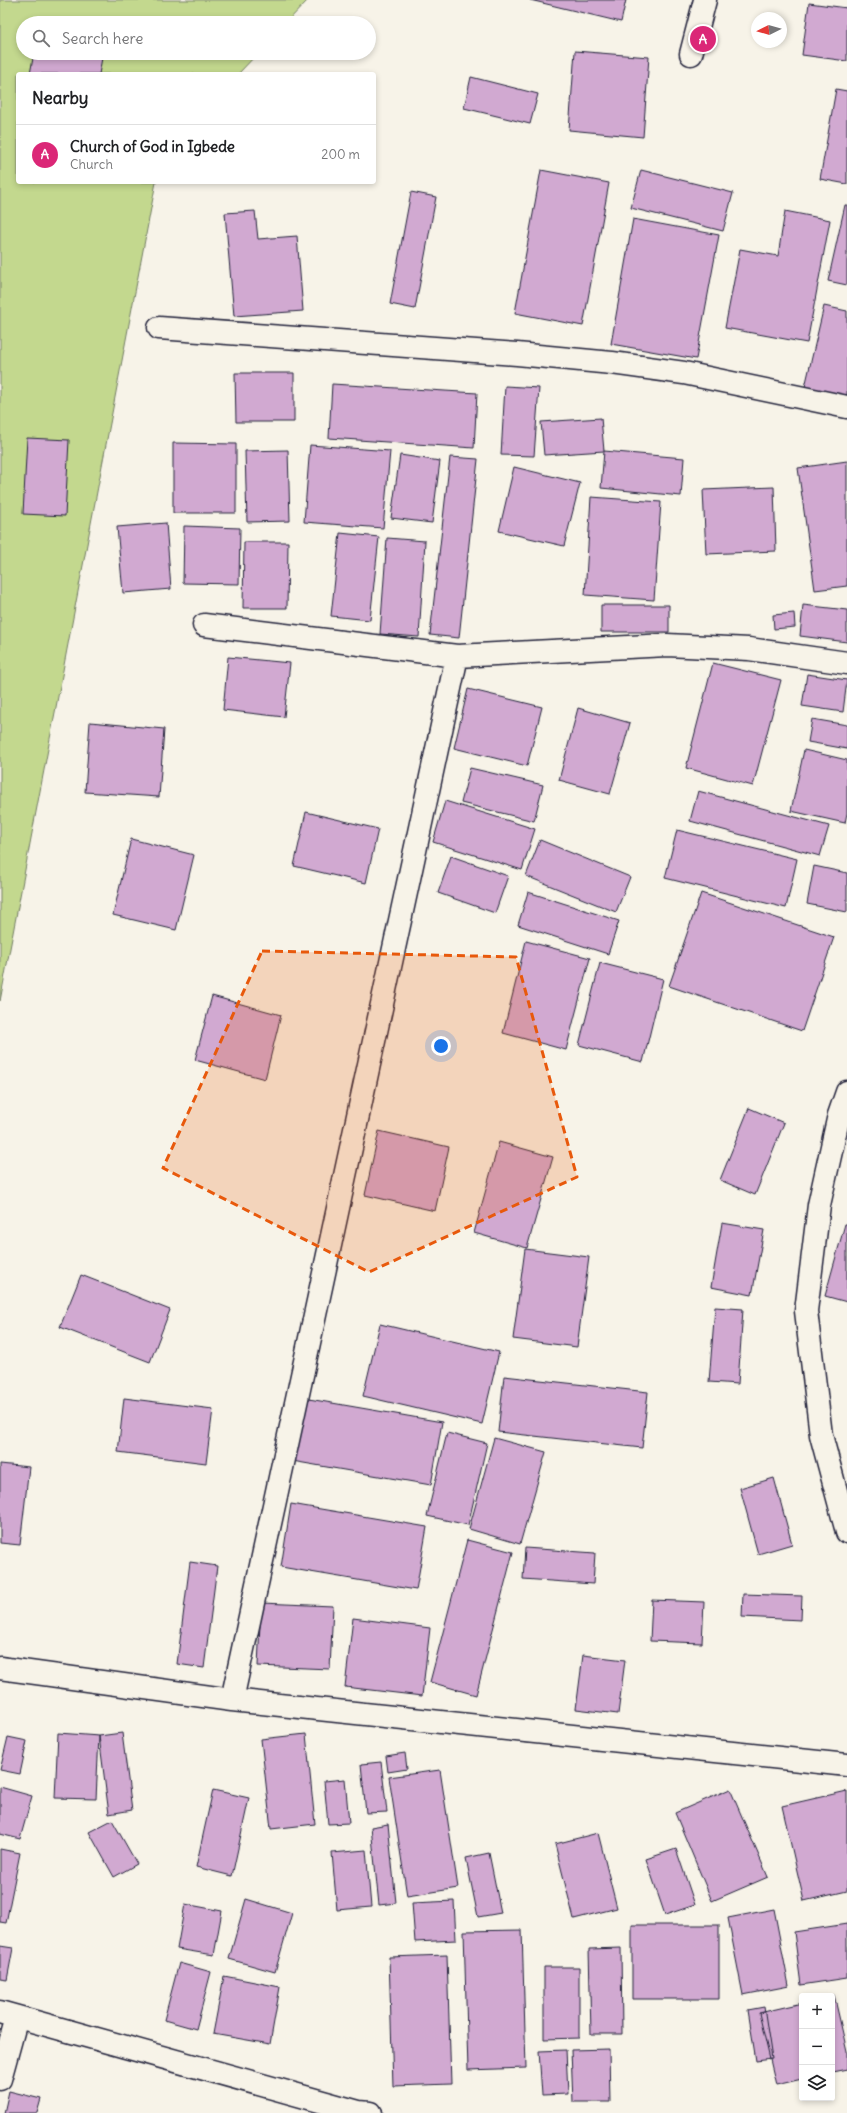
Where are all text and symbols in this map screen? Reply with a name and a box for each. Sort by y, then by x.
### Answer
north arrow [751,12,787,48]
search box [16,16,376,60]
pin: A [690,24,716,54]
icon: search [30,27,52,49]
text: Search here [62,29,143,48]
text: Nearby [32,87,88,109]
text: Church of God in Igbede [70,137,235,156]
text: A [41,146,49,163]
text: 200 m [321,146,360,163]
text: Church [70,156,113,173]
your location [431,1036,451,1056]
map controls [799,1993,835,2101]
button: + [799,1993,835,2029]
button: − [799,2029,835,2065]
button: layers [799,2065,835,2101]

